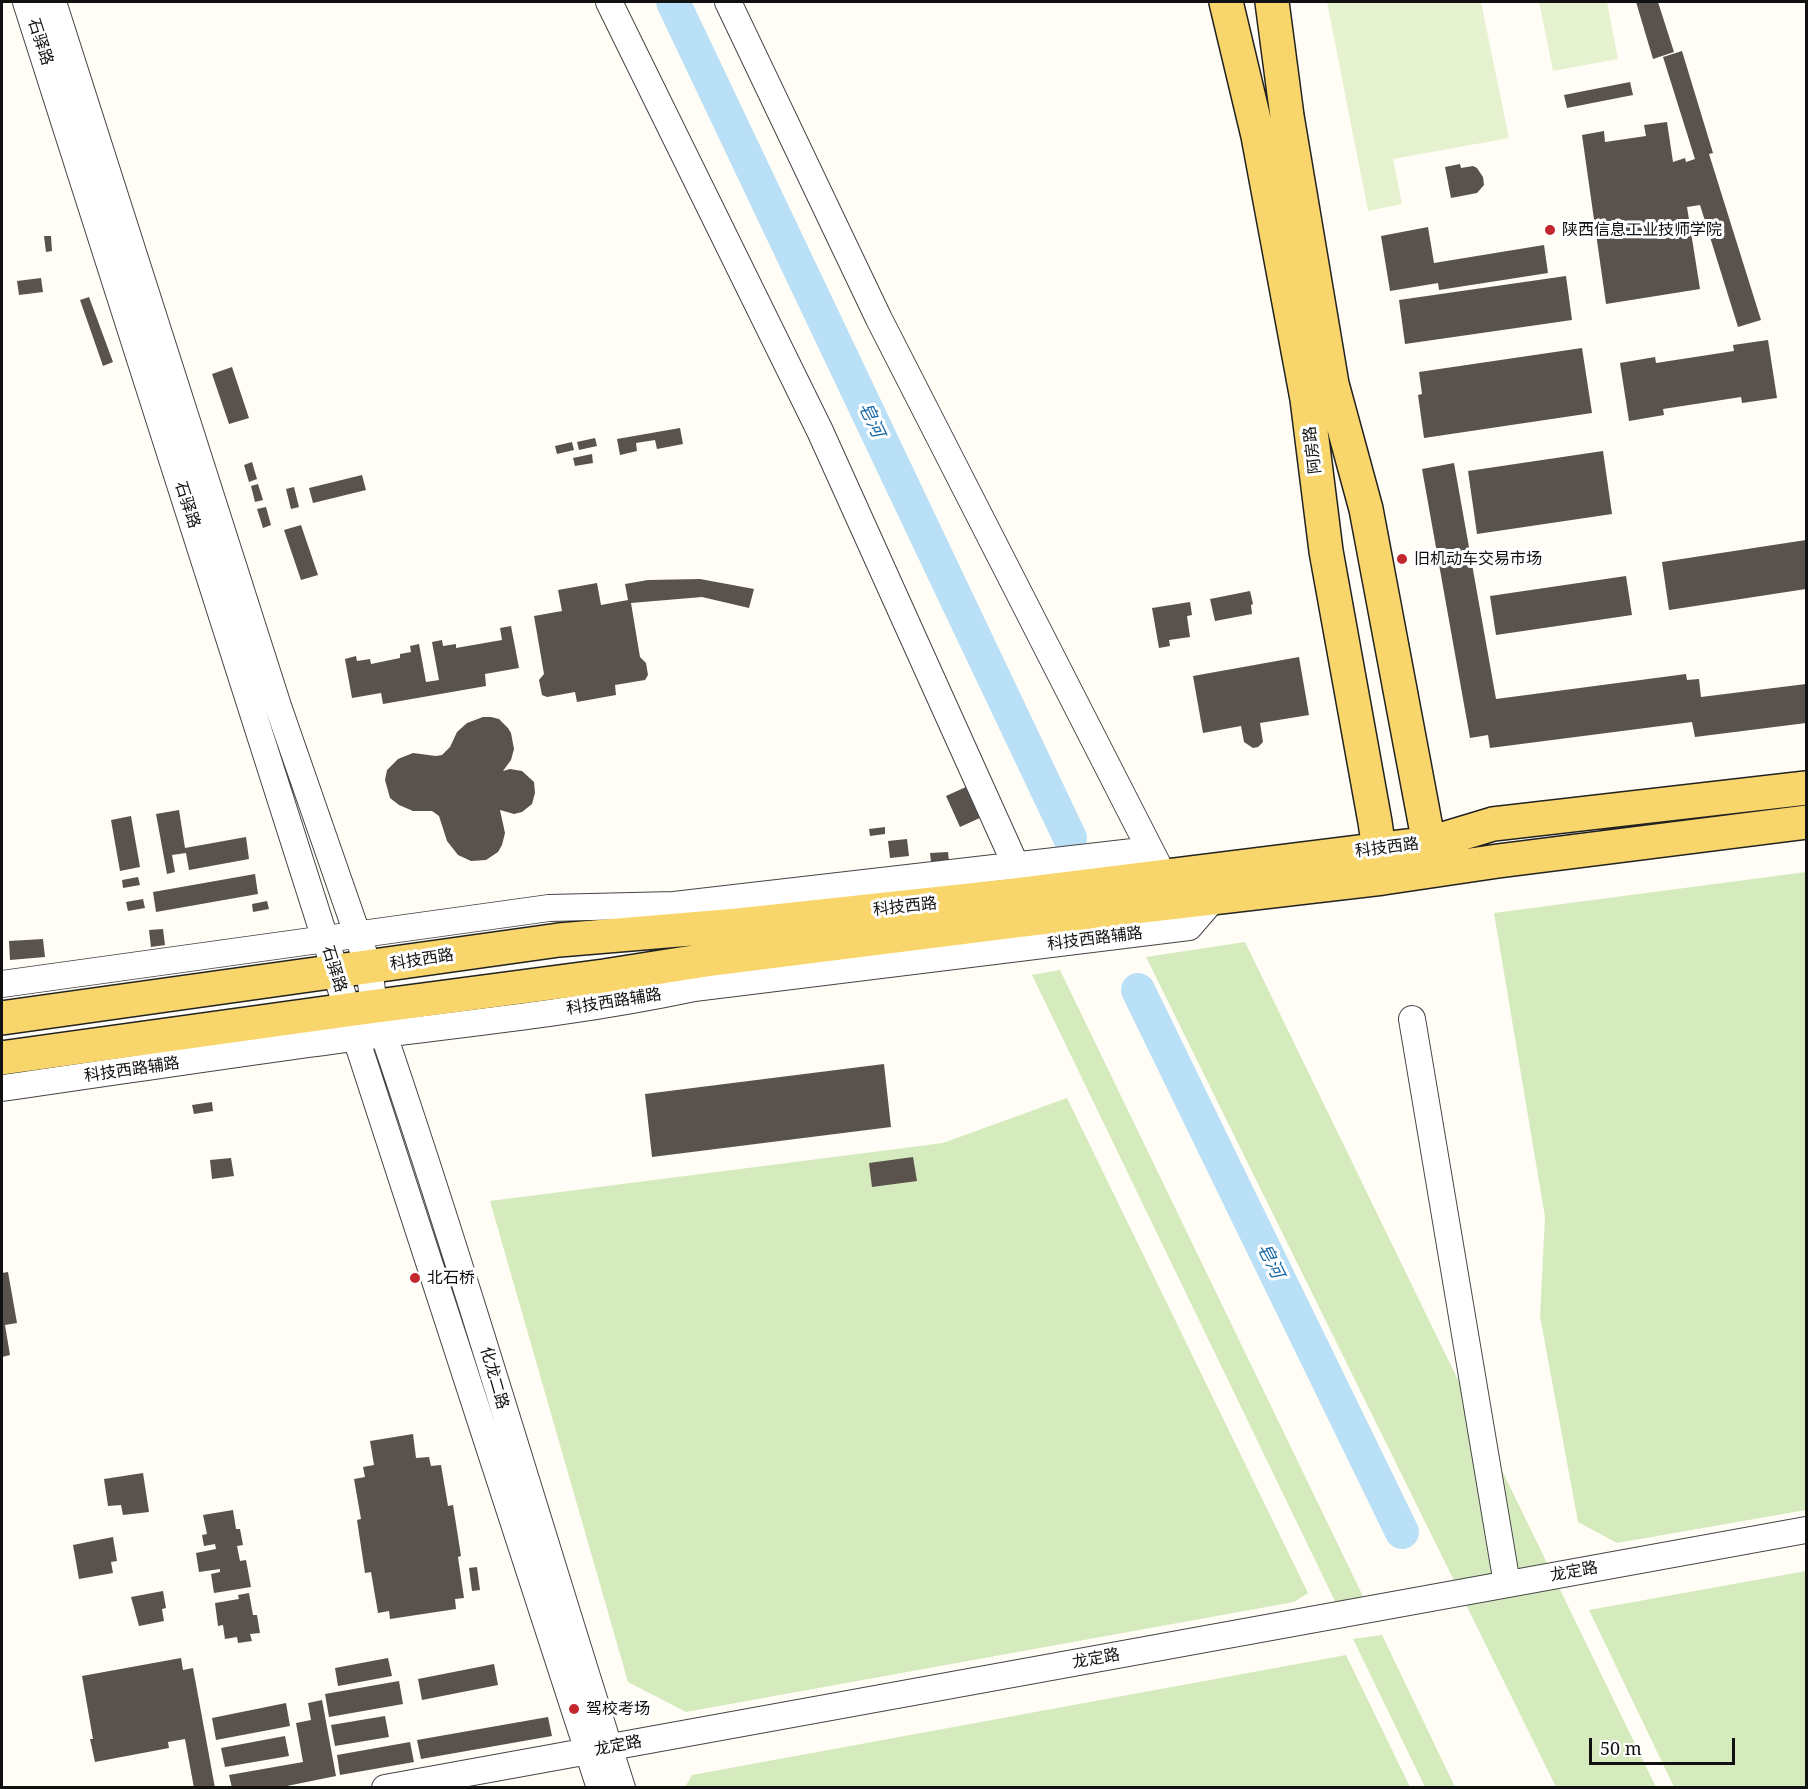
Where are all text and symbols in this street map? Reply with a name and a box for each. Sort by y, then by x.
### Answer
street label: 石驿路 [23,16,57,68]
place label: 陕西信息工业技师学院 [1562,220,1722,240]
marker: 陕西信息工业技师学院 [1543,223,1557,237]
water label: 皂河 [854,399,888,441]
street label: 阿房路 [1301,425,1325,475]
street label: 石驿路 [170,479,204,531]
place label: 旧机动车交易市场 [1414,549,1542,569]
marker: 旧机动车交易市场 [1395,552,1409,566]
street label: 科技西路 [1354,835,1420,861]
street label: 科技西路 [872,894,938,920]
street label: 科技西路辅路 [1046,924,1144,954]
street label: 石驿路 [318,943,350,995]
street label: 科技西路 [389,946,455,974]
street label: 科技西路辅路 [565,985,663,1019]
street label: 科技西路辅路 [83,1054,181,1086]
water label: 皂河 [1252,1240,1288,1282]
place label: 北石桥 [427,1268,475,1288]
marker: 北石桥 [408,1271,422,1285]
street label: 化龙二路 [476,1345,512,1411]
street label: 龙定路 [1549,1558,1599,1586]
street label: 龙定路 [1071,1645,1121,1673]
place label: 驾校考场 [586,1699,650,1719]
marker: 驾校考场 [567,1702,581,1716]
scale bar [1592,1726,1738,1764]
street label: 龙定路 [593,1732,643,1760]
text: 50 m [1600,1736,1642,1760]

